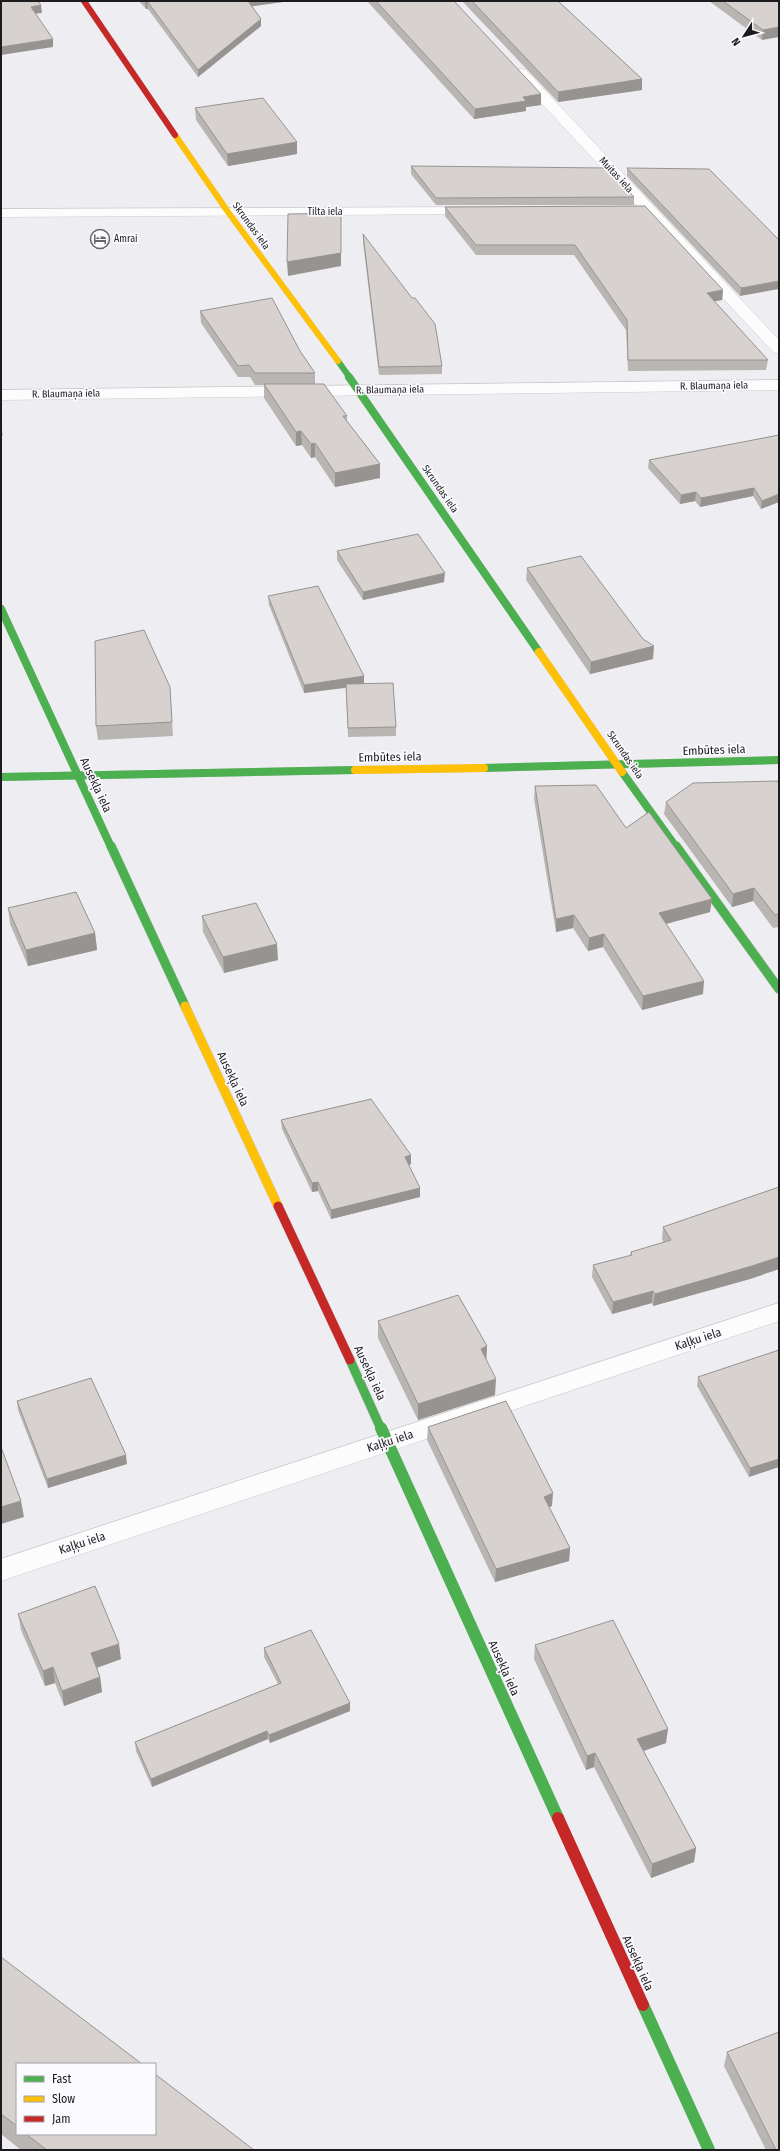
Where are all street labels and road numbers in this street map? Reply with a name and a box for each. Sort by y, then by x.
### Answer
street label: Muitas iela [596,155,636,195]
street label: Skrundas iela [230,200,272,252]
street label: Tilta iela [307,206,343,218]
street label: R. Blaumaņa iela [680,379,748,394]
street label: R. Blaumaņa iela [356,383,424,398]
street label: R. Blaumaņa iela [32,387,100,402]
street label: Skrundas iela [419,463,461,515]
street label: Skrundas iela [604,729,646,781]
street label: Embūtes iela [682,742,746,758]
street label: Embūtes iela [358,749,422,765]
street label: Ausekļa iela [76,755,115,815]
street label: Ausekļa iela [213,1049,252,1109]
street label: Kaļķu iela [673,1325,723,1354]
street label: Ausekļa iela [350,1343,389,1403]
street label: Kaļķu iela [365,1427,415,1456]
street label: Kaļķu iela [57,1529,107,1558]
street label: Ausekļa iela [485,1638,522,1698]
street label: Ausekļa iela [619,1933,656,1993]

